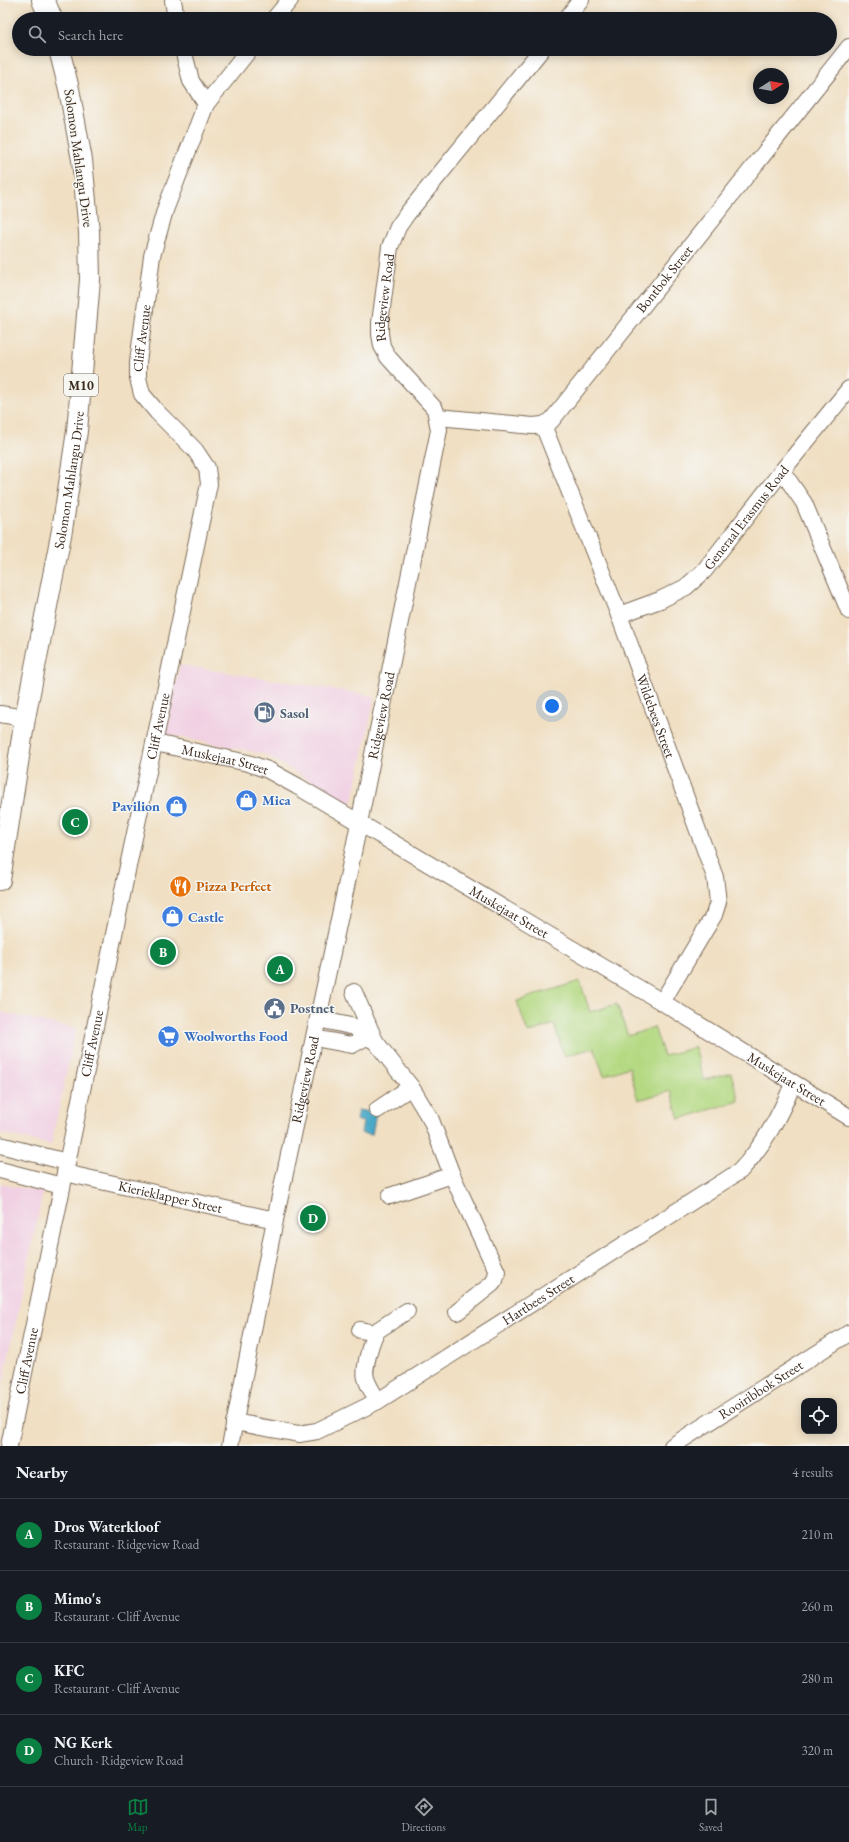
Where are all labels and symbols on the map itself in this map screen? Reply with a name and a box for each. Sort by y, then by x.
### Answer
north arrow [753,68,789,104]
street label: Solomon Mahlangu Drive [60,88,98,229]
street label: Bontbok Street [632,241,697,316]
street label: Ridgeview Road [371,252,398,343]
street label: Cliff Avenue [129,303,155,372]
road number: M10 [64,374,98,396]
street label: Solomon Mahlangu Drive [49,410,88,551]
street label: Generaal Erasmus Road [699,460,793,573]
street label: Ridgeview Road [363,669,399,761]
street label: Wildebees Street [632,671,680,761]
street label: Cliff Avenue [142,691,174,761]
your location [542,696,562,716]
fuel station icon: Sasol [251,700,277,726]
place label: Sasol [280,704,309,722]
street label: Muskejaat Street [180,740,272,779]
shop icon: Mica [233,787,259,813]
place label: Mica [262,791,292,809]
shop icon: Pavilion [163,793,189,819]
place label: Pavilion [112,797,160,815]
pin: C [62,807,88,837]
restaurant icon: Pizza Perfect [167,873,193,899]
place label: Pizza Perfect [196,877,272,895]
street label: Muskejaat Street [466,881,553,942]
shop icon: Castle [160,904,186,930]
place label: Castle [188,908,224,926]
pin: B [150,937,176,967]
pin: A [267,954,293,984]
public building icon: Postnet [262,995,288,1021]
place label: Postnet [290,999,335,1017]
street label: Cliff Avenue [76,1008,107,1078]
supermarket icon: Woolworths Food [155,1023,181,1049]
place label: Woolworths Food [184,1027,288,1045]
street label: Ridgeview Road [287,1033,323,1125]
street label: Muskejaat Street [744,1048,830,1110]
street label: Kierieklapper Street [117,1176,225,1217]
pin: D [300,1203,326,1233]
street label: Hartbees Street [499,1269,578,1329]
street label: Cliff Avenue [11,1325,42,1396]
street label: Rooiribbok Street [715,1356,807,1423]

